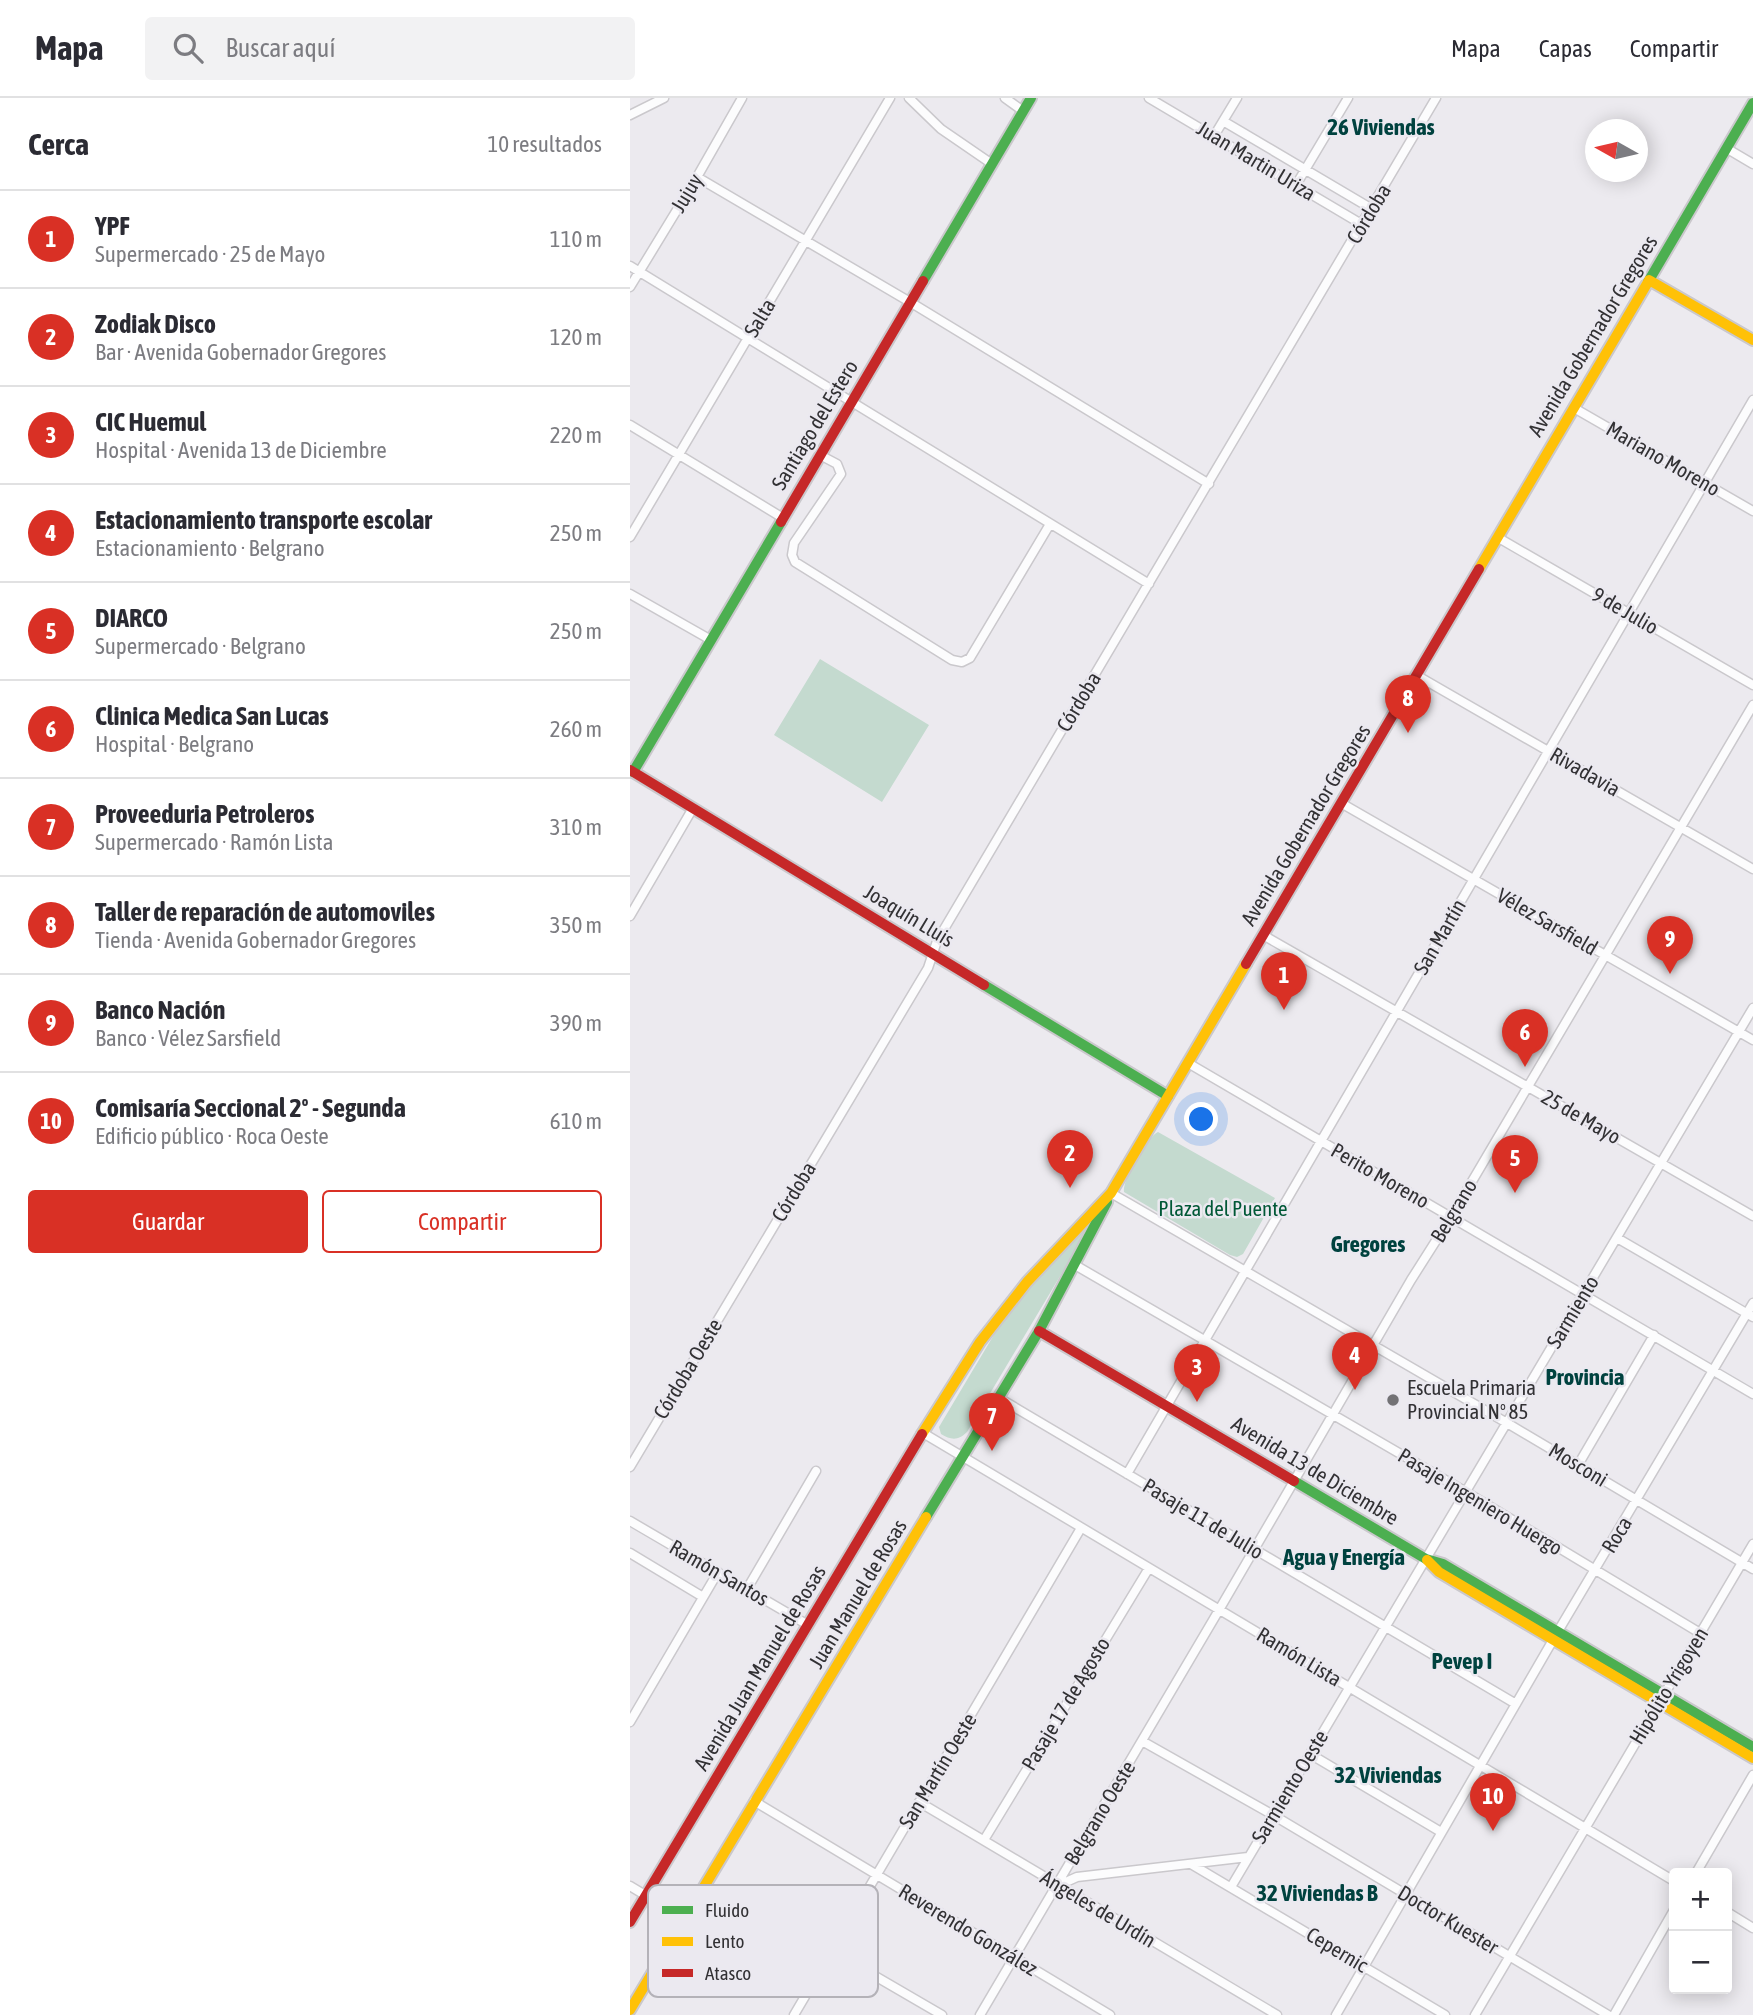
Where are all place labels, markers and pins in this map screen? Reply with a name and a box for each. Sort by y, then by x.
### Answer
pin: 8 [1385,675,1431,733]
pin: 9 [1647,916,1693,974]
pin: 1 [1261,952,1307,1010]
pin: 6 [1502,1009,1548,1067]
pin: 2 [1047,1130,1093,1188]
pin: 5 [1492,1135,1538,1193]
pin: 4 [1332,1332,1378,1390]
pin: 3 [1174,1344,1220,1402]
place label: Escuela Primaria Provincial Nº 85 [1407,1375,1536,1423]
marker: Escuela Primaria Provincial Nº 85 [1385,1392,1401,1408]
pin: 7 [969,1393,1015,1451]
pin: 10 [1470,1773,1516,1831]

